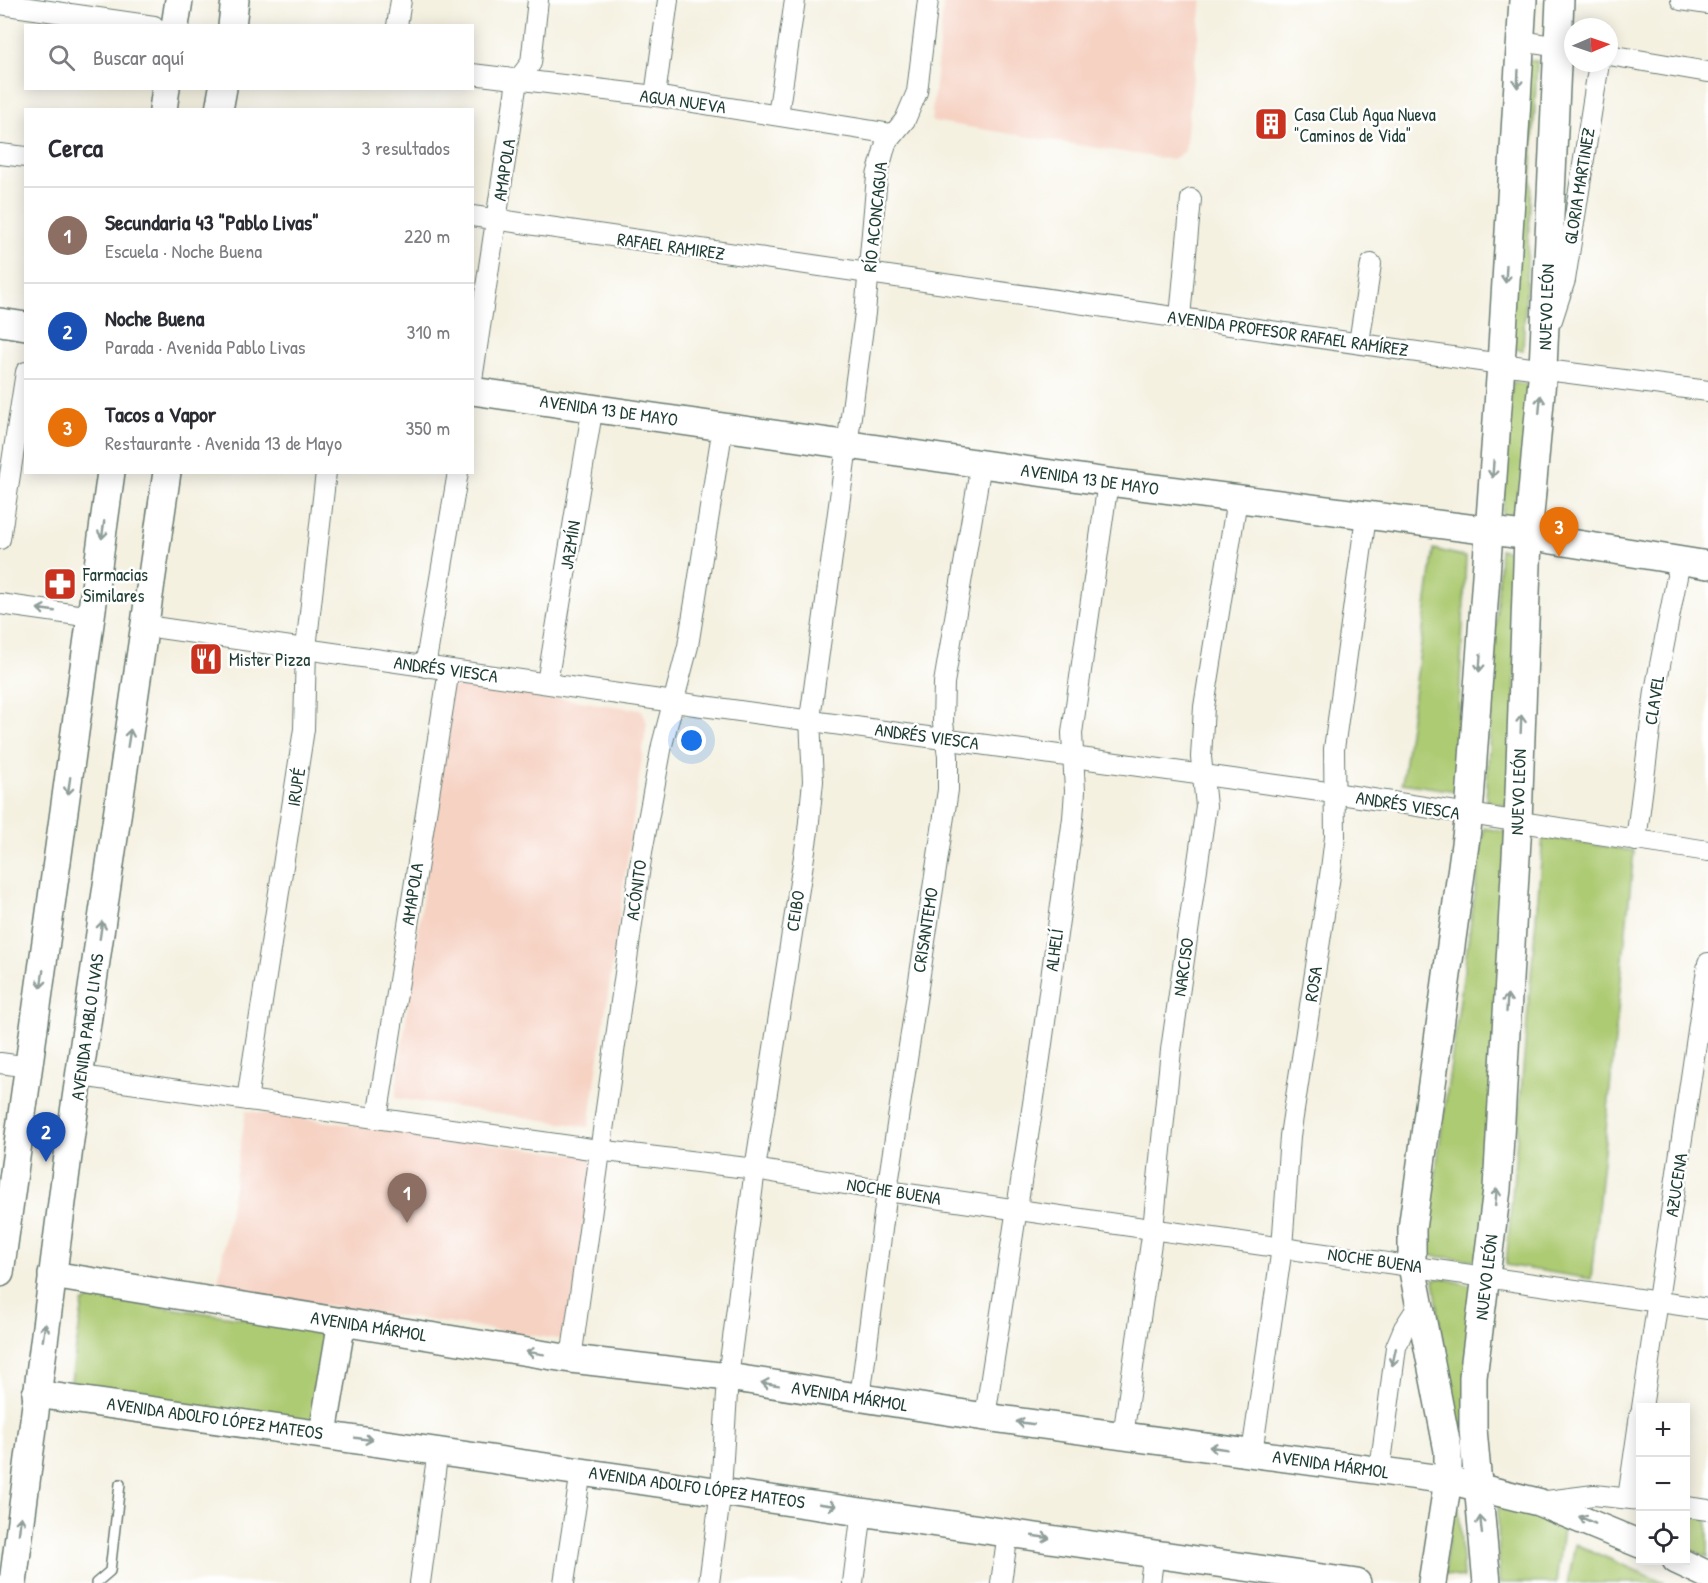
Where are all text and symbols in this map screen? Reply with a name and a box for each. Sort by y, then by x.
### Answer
north arrow [1564,18,1618,72]
search box [24,24,474,90]
icon: search [45,41,78,74]
text: Buscar aquí [93,42,185,72]
one-way arrow [1512,69,1523,89]
street label: AGUA NUEVA [638,83,728,119]
place label: Casa Club Agua Nueva "Caminos de Vida" [1294,102,1436,148]
building icon: Casa Club Agua Nueva "Caminos de Vida" [1253,106,1289,142]
street label: GLORIA MARTINEZ [1557,126,1601,246]
text: Cerca [48,130,103,165]
text: 3 resultados [361,134,450,161]
street label: AMAPOLA [487,137,521,203]
street label: RÍO ACONCAGUA [857,160,893,273]
text: Secundaria 43 "Pablo Livas" [105,207,319,237]
text: 1 [64,222,71,249]
text: 220 m [404,222,450,249]
street label: RAFAEL RAMIREZ [616,226,726,266]
text: Escuela · Noche Buena [105,237,262,264]
one-way arrow [1501,264,1512,283]
street label: NUEVO LEÓN [1532,264,1560,350]
text: Noche Buena [105,303,204,333]
street label: AVENIDA PROFESOR RAFAEL RAMÍREZ [1166,304,1410,362]
text: 2 [63,318,72,345]
text: 310 m [407,318,450,345]
text: Parada · Avenida Pablo Livas [105,333,305,360]
street label: AVENIDA 13 DE MAYO [538,388,680,432]
one-way arrow [1535,394,1546,414]
text: Tacos a Vapor [105,399,216,429]
text: 3 [63,414,72,441]
text: 350 m [405,414,450,441]
text: Restaurante · Avenida 13 de Mayo [105,429,342,456]
street label: AVENIDA 13 DE MAYO [1019,457,1161,501]
one-way arrow [1488,458,1499,478]
pin: 3 [1540,508,1578,557]
street label: JAZMÍN [554,519,586,571]
one-way arrow [98,520,109,540]
place label: Farmacias Similares [82,562,148,608]
pharmacy icon: Farmacias Similares [42,566,78,602]
one-way arrow [36,605,56,616]
restaurant icon: Mister Pizza [188,641,224,677]
place label: Mister Pizza [229,647,310,672]
street label: ANDRÉS VIESCA [392,649,500,689]
one-way arrow [1474,653,1485,673]
street label: CLAVEL [1638,673,1670,727]
one-way arrow [1516,714,1527,734]
street label: ANDRÉS VIESCA [873,716,981,756]
your location [677,726,706,755]
one-way arrow [124,728,135,748]
street label: NUEVO LEÓN [1504,749,1532,835]
street label: IRUPÉ [281,766,311,808]
one-way arrow [64,776,75,796]
street label: ANDRÉS VIESCA [1354,784,1462,826]
street label: ACÓNITO [619,858,653,922]
street label: AMAPOLA [395,861,429,927]
street label: CRISANTEMO [906,886,944,974]
street label: CEIBO [779,889,811,933]
one-way arrow [95,921,106,941]
street label: ALHELÍ [1039,927,1069,973]
street label: NARCISO [1167,936,1199,998]
street label: AVENIDA PABLO LIVAS [64,952,110,1102]
street label: ROSA [1298,964,1328,1003]
one-way arrow [37,969,48,989]
one-way arrow [1502,993,1513,1013]
pin: 2 [26,1112,66,1162]
street label: AZUCENA [1659,1151,1693,1219]
street label: NOCHE BUENA [845,1171,943,1211]
pin: 1 [388,1174,426,1223]
one-way arrow [1491,1188,1502,1208]
street label: NUEVO LEÓN [1468,1233,1504,1321]
street label: NOCHE BUENA [1326,1241,1424,1279]
street label: AVENIDA MÁRMOL [309,1304,429,1348]
one-way arrow [39,1322,50,1342]
one-way arrow [526,1347,545,1358]
one-way arrow [1388,1347,1399,1366]
street label: AVENIDA MÁRMOL [790,1374,910,1418]
one-way arrow [761,1378,780,1389]
street label: AVENIDA ADOLFO LÓPEZ MATEOS [105,1390,325,1446]
map controls [1636,1403,1690,1565]
button: + [1636,1403,1690,1457]
one-way arrow [1016,1417,1035,1428]
one-way arrow [354,1434,374,1445]
one-way arrow [1209,1443,1229,1454]
street label: AVENIDA MÁRMOL [1271,1443,1391,1485]
button: − [1636,1457,1690,1511]
street label: AVENIDA ADOLFO LÓPEZ MATEOS [587,1459,807,1515]
one-way arrow [817,1500,837,1511]
button: locate [1636,1511,1690,1565]
one-way arrow [1579,1514,1597,1526]
one-way arrow [1475,1515,1486,1535]
one-way arrow [14,1516,25,1535]
one-way arrow [1031,1532,1051,1543]

